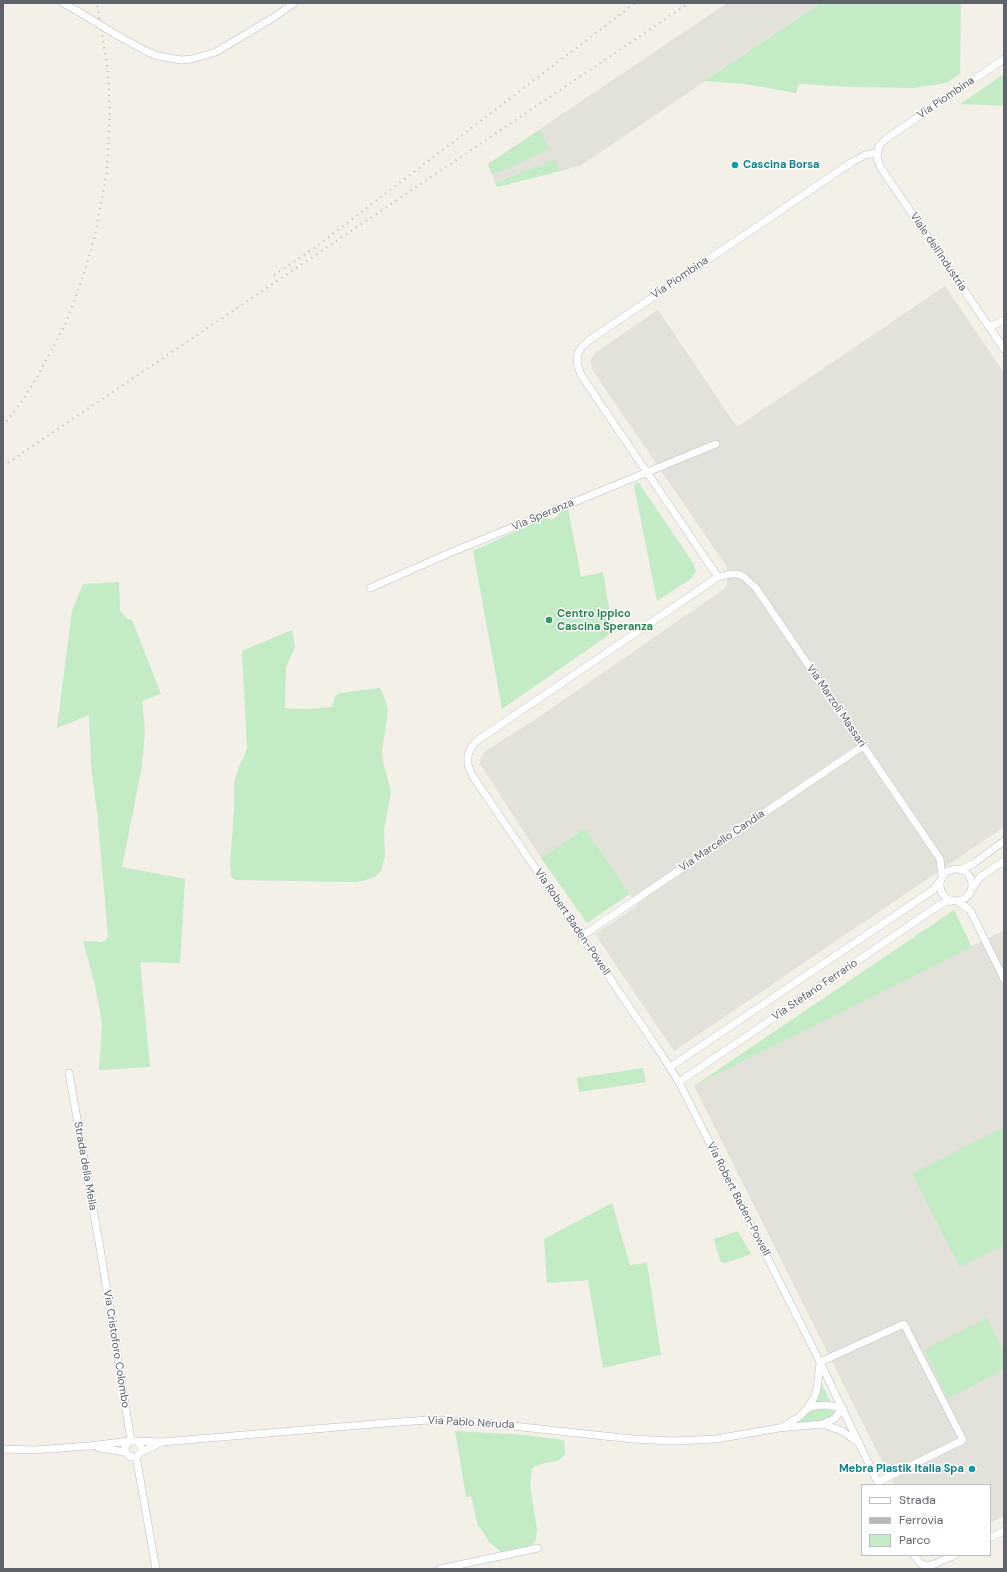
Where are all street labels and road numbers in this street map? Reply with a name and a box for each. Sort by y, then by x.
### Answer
street label: Via Piombina [915,74,977,122]
street label: Viale dell'Industria [907,210,969,294]
street label: Via Piombina [649,254,711,302]
street label: Via Speranza [510,496,576,534]
street label: Via Marzoli Massari [803,662,869,750]
street label: Via Marcello Candia [677,807,767,875]
street label: Via Robert Baden-Powell [531,866,613,978]
street label: Via Stefano Ferrario [770,957,860,1023]
street label: Strada della Mella [71,1121,99,1211]
street label: Via Robert Baden-Powell [704,1140,772,1258]
street label: Via Cristoforo Colombo [100,1289,132,1409]
street label: Via Pablo Neruda [427,1414,515,1432]

